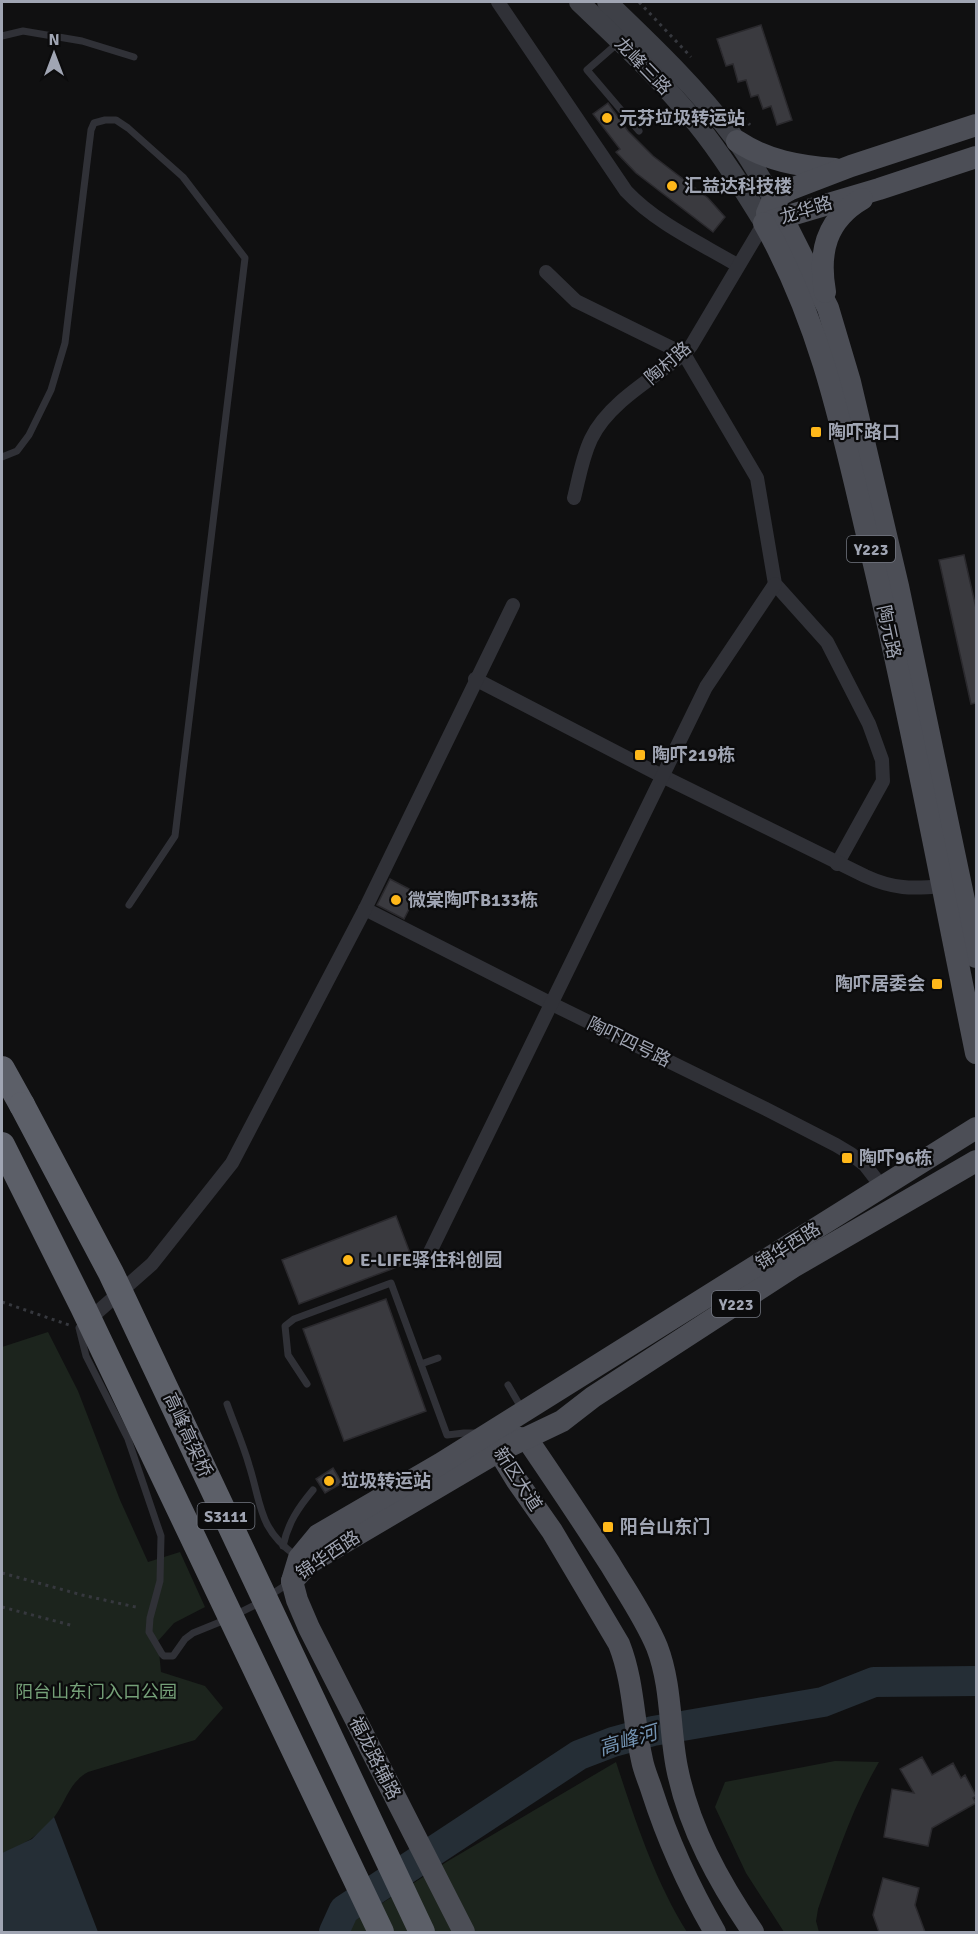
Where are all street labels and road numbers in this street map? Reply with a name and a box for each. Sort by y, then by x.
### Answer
street label: 龙峰三路 [610,32,676,100]
street label: 龙华路 [777,192,835,228]
street label: 陶村路 [640,337,696,389]
road number: Y223 [847,536,895,562]
street label: 陶元路 [873,603,905,661]
street label: 陶吓四号路 [584,1012,674,1072]
street label: 锦华西路 [752,1218,824,1274]
road number: Y223 [712,1291,760,1317]
street label: 高峰高架桥 [159,1390,217,1480]
street label: 新区大道 [489,1443,547,1515]
road number: S3111 [198,1503,254,1529]
street label: 锦华西路 [292,1526,364,1584]
street label: 福龙路辅路 [345,1713,405,1803]

